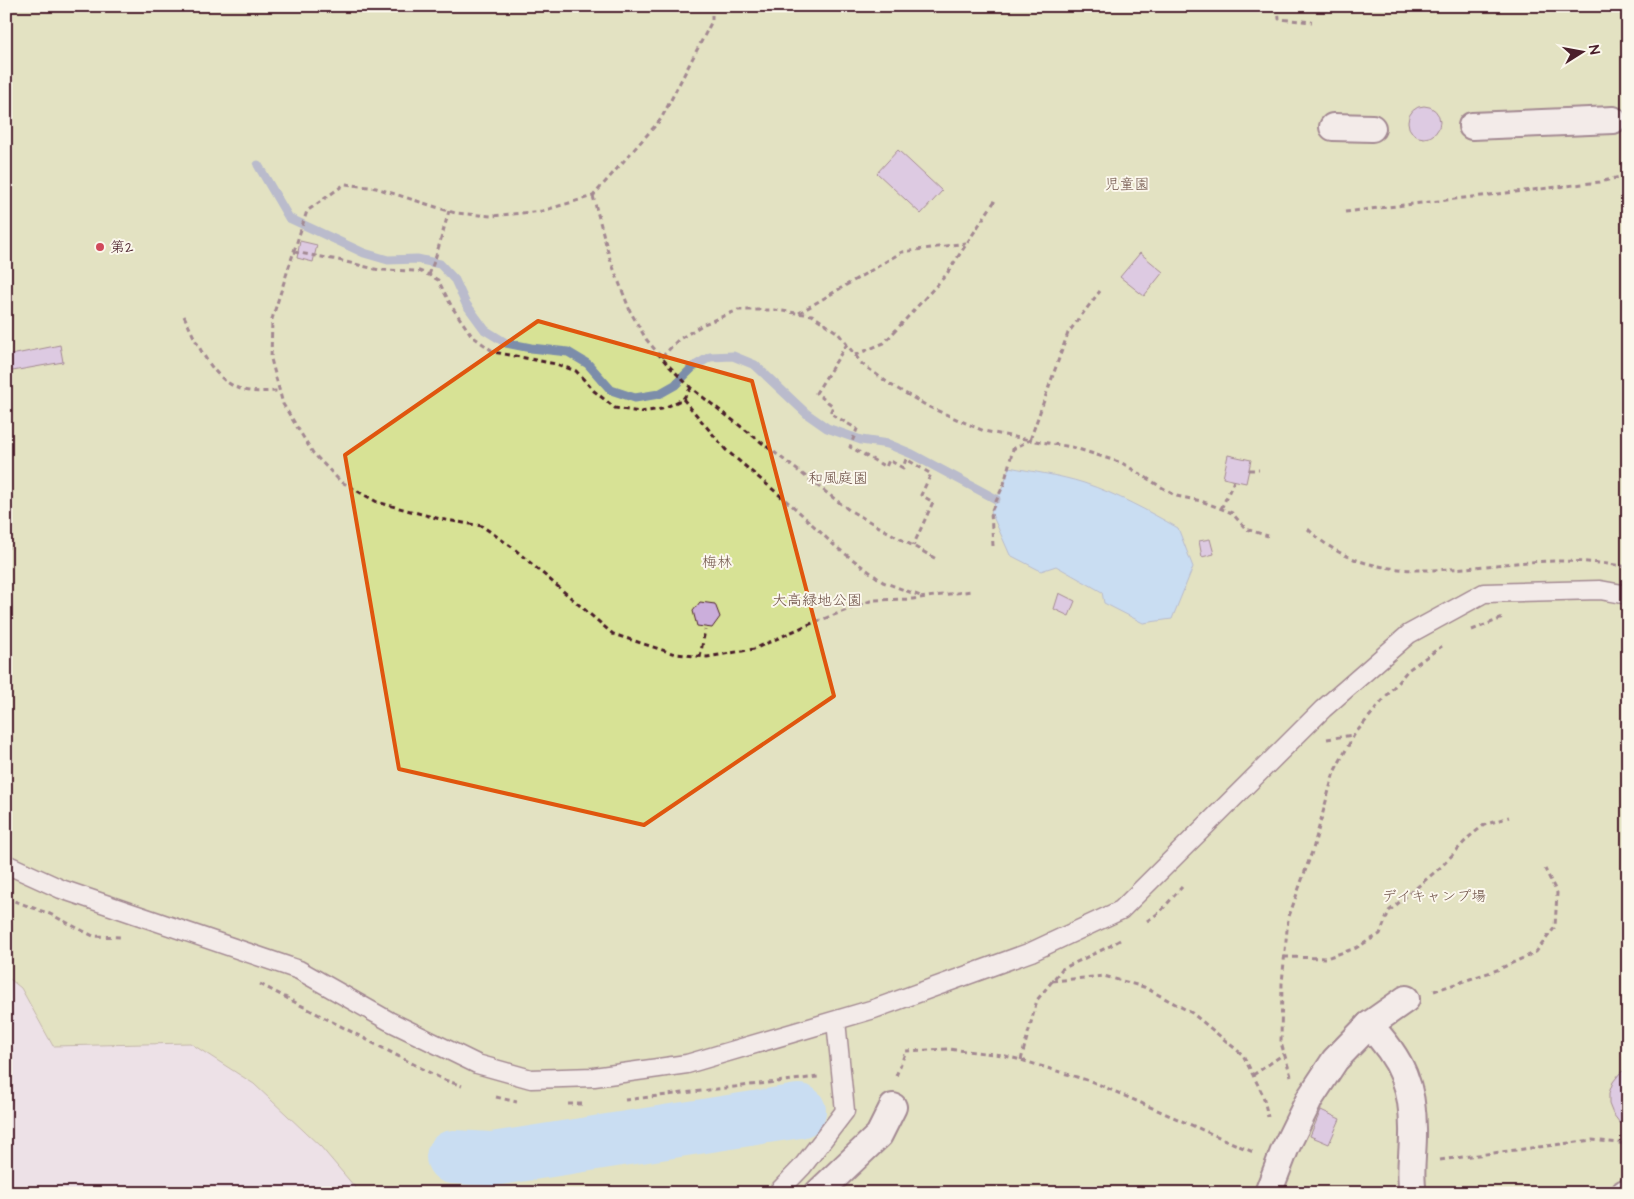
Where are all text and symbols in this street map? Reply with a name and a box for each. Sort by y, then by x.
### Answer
north arrow [1556,28,1606,78]
text: N [1583,43,1604,56]
park label: 児童園 [1104,174,1150,195]
place label: 第2 [110,237,134,258]
marker: 第2 [94,241,106,253]
park label: 和風庭園 [808,468,868,489]
park label: 梅林 [702,552,732,573]
park label: 大高緑地公園 [772,590,862,611]
park label: デイキャンプ場 [1382,886,1486,907]

